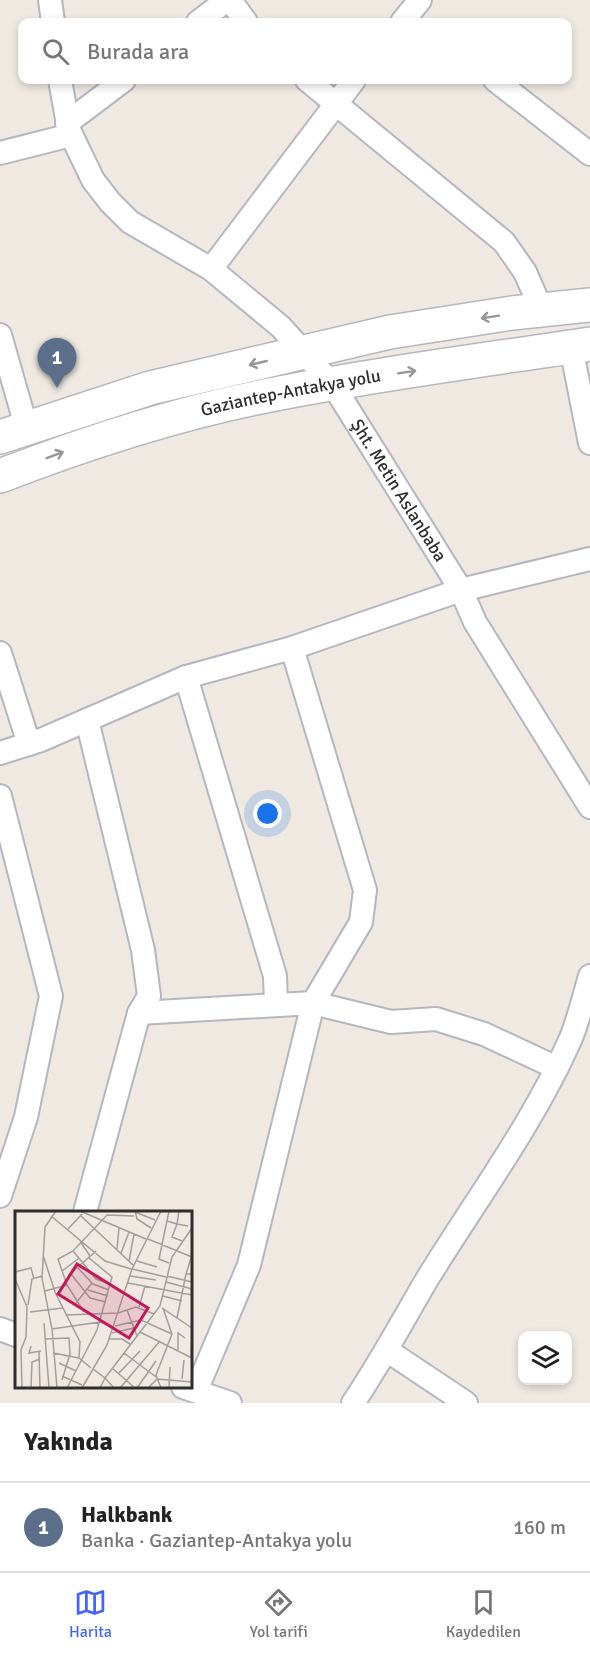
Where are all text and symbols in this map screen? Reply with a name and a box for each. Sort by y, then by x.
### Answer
search box [18,18,572,84]
icon: search [39,35,72,68]
text: Burada ara [87,38,189,65]
one-way arrow [481,311,501,322]
pin: 1 [38,338,76,388]
one-way arrow [249,357,268,369]
street label: Gaziantep-Antakya yolu [198,365,382,421]
one-way arrow [397,366,417,377]
street label: Şht. Metin Aslanbaba [346,415,452,566]
one-way arrow [45,449,63,460]
your location [253,799,282,828]
inset map [15,1211,192,1388]
map controls [518,1331,572,1385]
button: layers [518,1331,572,1385]
text: Yakında [24,1426,113,1458]
text: Halkbank [81,1501,172,1528]
text: 1 [38,1515,49,1540]
text: 160 m [513,1515,566,1540]
text: Banka · Gaziantep-Antakya yolu [81,1528,352,1553]
tab: Harita [69,1586,112,1642]
tab: Yol tarifi [250,1586,308,1642]
tab: Kaydedilen [446,1586,521,1642]

